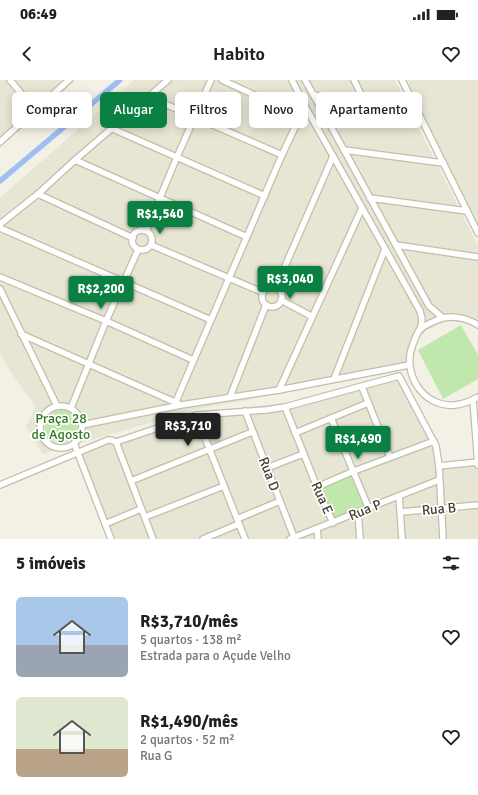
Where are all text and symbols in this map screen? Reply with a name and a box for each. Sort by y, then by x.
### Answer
text: 06:49 [20,5,57,23]
icon: back [16,43,38,65]
text: Habito [213,43,265,65]
icon: heart [440,43,462,65]
chip: Comprar [12,92,92,128]
chip: Alugar [100,92,167,128]
chip: Filtros [175,92,241,128]
chip: Novo [249,92,308,128]
chip: Apartamento [316,92,422,128]
pin: R$1,540 [123,201,197,235]
text: R$1,540 [137,206,183,222]
pin: R$3,040 [253,266,327,300]
text: R$3,040 [267,271,313,287]
pin: R$2,200 [64,276,138,310]
text: R$2,200 [78,281,124,297]
park label: Praça 28 de Agosto [32,410,90,443]
pin: R$3,710 [151,413,225,447]
text: R$3,710 [165,418,211,434]
pin: R$1,490 [321,426,395,460]
text: R$1,490 [335,431,381,447]
street label: Rua D [255,455,283,493]
street label: Rua E [307,479,337,517]
street label: Rua P [346,496,384,524]
street label: Rua B [421,499,457,519]
icon: filters [440,552,462,574]
text: 5 imóveis [16,553,86,574]
text: R$3,710/mês [140,611,238,632]
icon: home [48,613,96,661]
icon: heart [440,626,462,648]
text: 5 quartos · 138 m² [140,632,242,648]
text: Estrada para o Açude Velho [140,648,291,664]
text: R$1,490/mês [140,711,238,732]
icon: home [48,713,96,761]
icon: heart [440,726,462,748]
text: 2 quartos · 52 m² [140,732,235,748]
text: Rua G [140,748,172,764]

